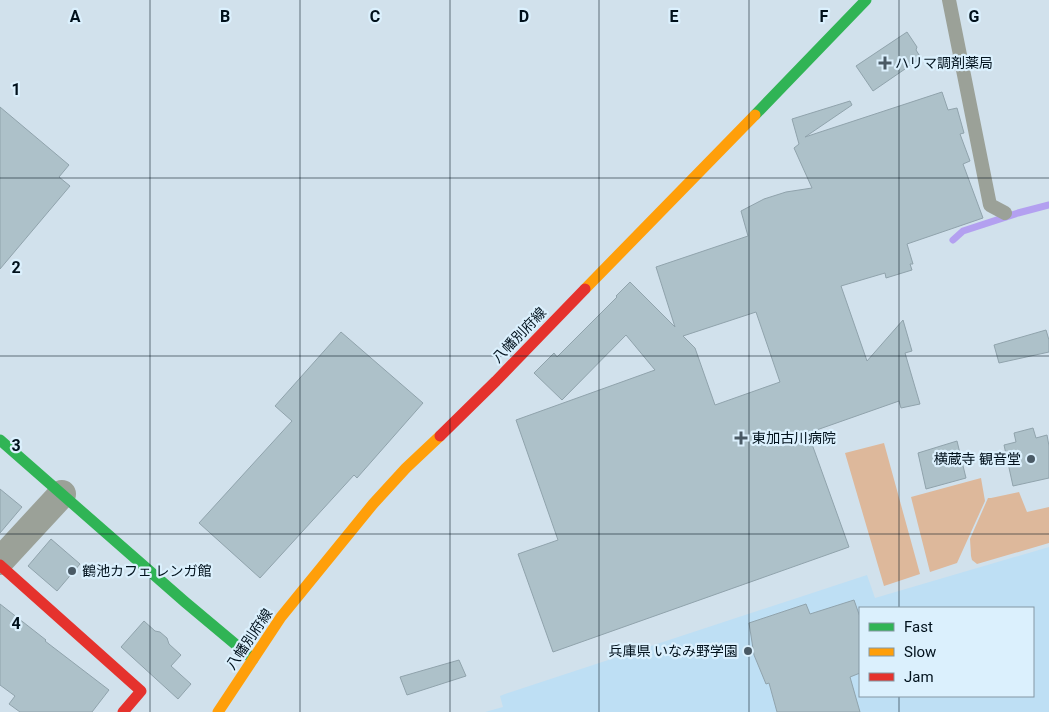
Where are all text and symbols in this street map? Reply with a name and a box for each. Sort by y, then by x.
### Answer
text: A [70,7,81,26]
text: B [220,7,230,26]
text: C [370,7,380,26]
text: D [519,7,529,26]
text: E [670,7,679,26]
text: F [820,7,829,26]
text: G [969,7,980,26]
place label: ハリマ調剤薬局 [895,55,993,71]
marker: ハリマ調剤薬局 [879,57,891,69]
text: 1 [11,80,21,99]
text: 2 [11,258,21,277]
street label: 八幡別府線 [489,304,549,366]
place label: 東加古川病院 [752,430,836,446]
marker: 東加古川病院 [734,431,748,445]
text: 3 [11,436,21,455]
place label: 横蔵寺 観音堂 [934,451,1021,467]
marker: 横蔵寺 観音堂 [1025,453,1037,465]
place label: 鶴池カフェ レンガ館 [82,563,211,579]
marker: 鶴池カフェ レンガ館 [66,565,78,577]
street label: 八幡別府線 [223,606,275,672]
legend [859,607,1034,697]
text: 4 [11,614,21,633]
text: Fast [904,618,933,636]
place label: 兵庫県 いなみ野学園 [609,643,738,659]
text: Slow [904,643,936,661]
marker: 兵庫県 いなみ野学園 [742,645,754,657]
text: Jam [904,668,934,686]

